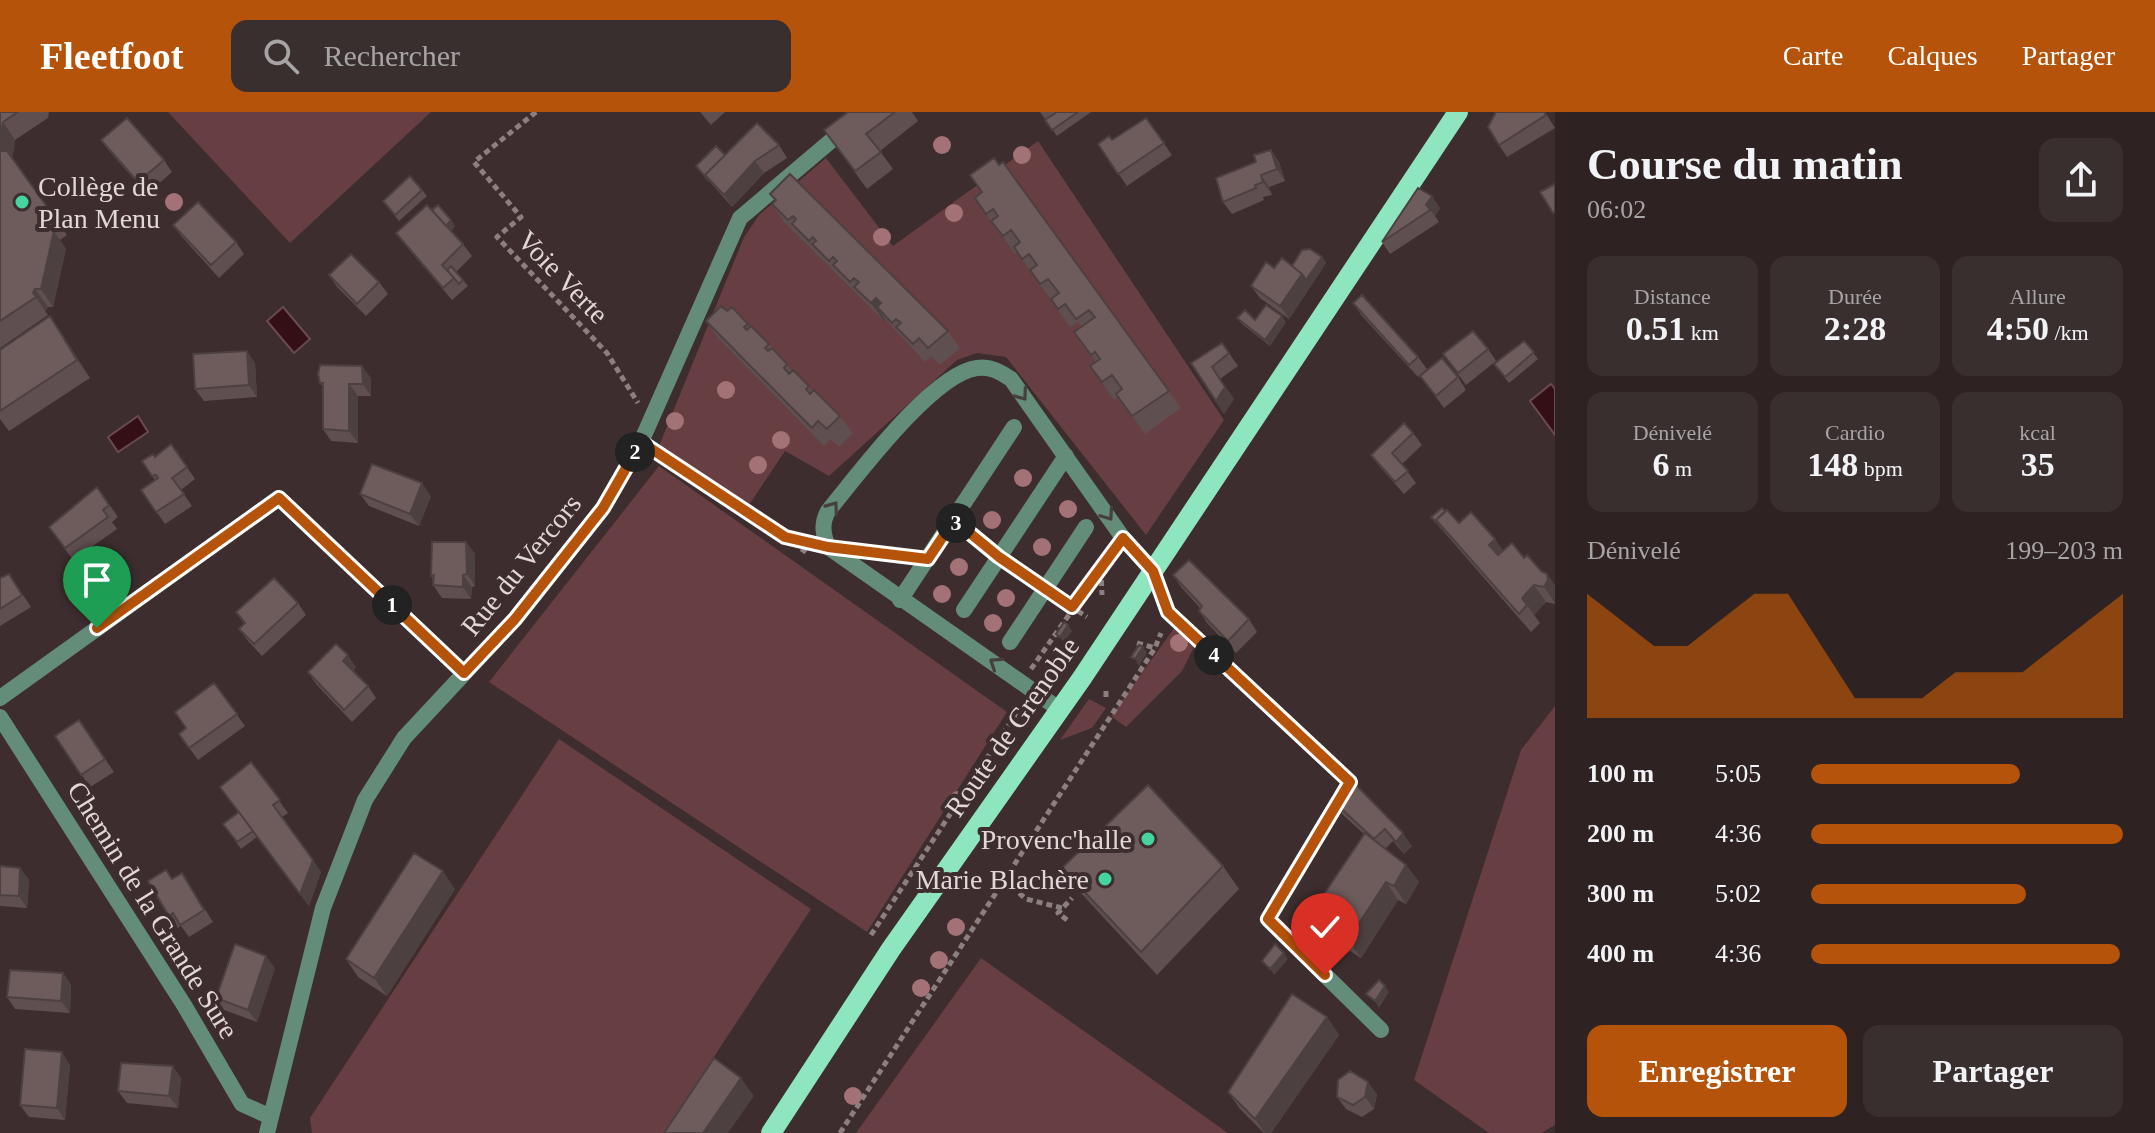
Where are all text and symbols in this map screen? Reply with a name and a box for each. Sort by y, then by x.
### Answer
search box [231,20,791,92]
icon: search [259,34,303,78]
text: Fleetfoot [40,35,183,77]
text: Rechercher [323,39,460,72]
text: Carte [1783,40,1843,71]
text: Calques [1887,40,1978,71]
text: Partager [2022,40,2115,71]
button: share [2039,138,2123,222]
text: Course du matin [1587,140,1902,189]
place label: Collège de Plan Menu [38,171,160,234]
marker: Collège de Plan Menu [13,193,31,211]
text: 06:02 [1587,195,1646,224]
street label: Voie Verte [511,224,615,330]
text: Distance [1634,284,1711,309]
text: Durée [1828,284,1882,309]
text: Allure [2010,284,2066,309]
text: 0.51 [1626,310,1685,347]
text: 2:28 [1824,310,1886,347]
text: 4:50 [1987,310,2049,347]
text: km [1685,320,1719,345]
text: /km [2049,320,2089,345]
one-way arrow [1013,386,1027,401]
text: Dénivelé [1633,420,1712,445]
text: Cardio [1825,420,1885,445]
text: kcal [2019,420,2056,445]
pin: 2 [615,432,655,472]
text: 2 [630,439,641,464]
text: 6 [1653,446,1670,483]
text: 148 [1807,446,1858,483]
text: 35 [2021,446,2055,483]
text: m [1670,456,1692,481]
text: bpm [1858,456,1903,481]
street label: Rue du Vercors [455,488,587,642]
one-way arrow [823,501,838,515]
pin: 3 [936,503,976,543]
one-way arrow [1098,507,1113,521]
text: 3 [951,510,962,535]
text: Dénivelé [1587,536,1681,565]
text: 199–203 m [2005,536,2123,565]
pin [63,546,131,628]
icon: arrive [75,558,119,602]
pin: 1 [372,585,412,625]
text: 1 [387,592,398,617]
street label: Route de Grenoble [939,631,1085,823]
pin: 4 [1194,635,1234,675]
text: 4 [1209,642,1220,667]
one-way arrow [990,658,1004,673]
text: 100 m [1587,759,1654,788]
text: 5:05 [1715,759,1761,788]
street label: Chemin de la Grande Sure [61,776,245,1044]
text: 200 m [1587,819,1654,848]
text: 4:36 [1715,819,1761,848]
place label: Provenc'halle [981,824,1132,855]
marker: Provenc'halle [1139,830,1157,848]
place label: Marie Blachère [916,864,1089,895]
marker: Marie Blachère [1096,870,1114,888]
text: 300 m [1587,879,1654,908]
text: 5:02 [1715,879,1761,908]
pin [1291,893,1359,975]
icon: check [1303,905,1347,949]
text: 400 m [1587,939,1654,968]
text: 4:36 [1715,939,1761,968]
button: Enregistrer [1587,1025,1847,1117]
button: Partager [1863,1025,2123,1117]

